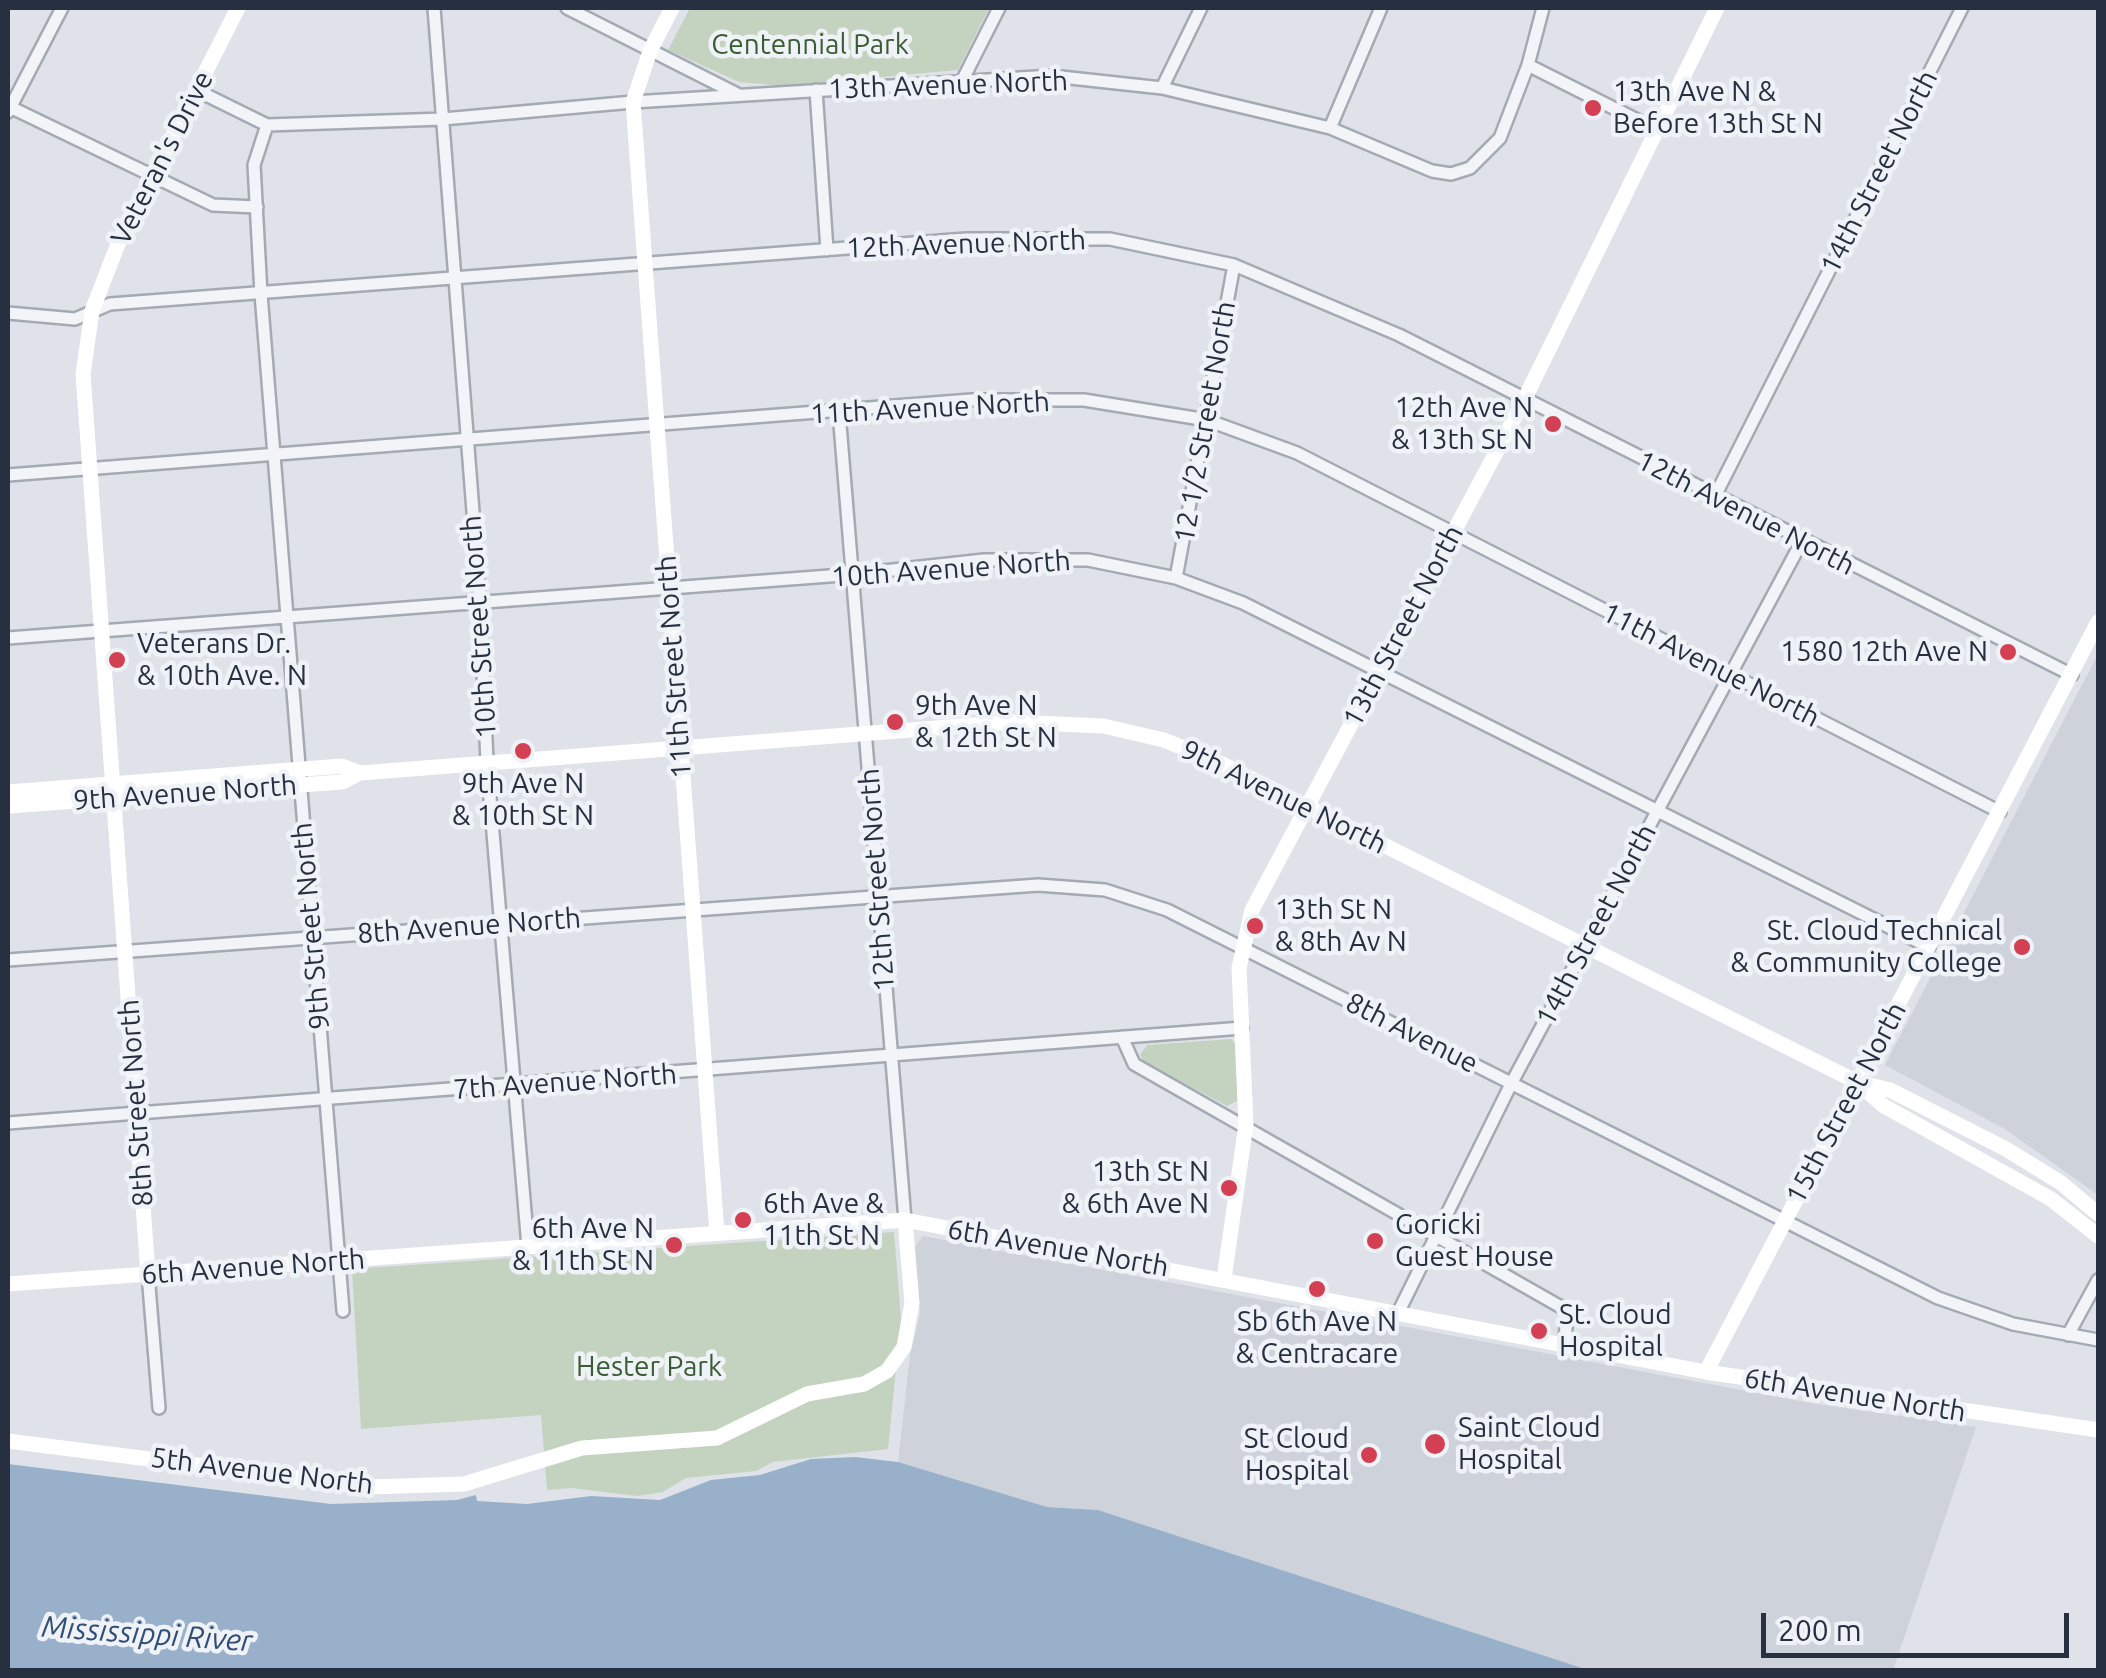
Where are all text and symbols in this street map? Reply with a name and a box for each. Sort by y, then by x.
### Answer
park label: Centennial Park [711,28,909,62]
street label: 13th Avenue North [828,64,1068,106]
street label: Veteran's Drive [104,65,220,251]
street label: 14th Street North [1813,65,1945,279]
place label: 13th Ave N & Before 13th St N [1613,75,1823,141]
marker: 13th Ave N & Before 13th St N [1582,97,1604,119]
street label: 12th Avenue North [846,223,1086,265]
street label: 12 1/2 Street North [1167,299,1243,545]
street label: 11th Avenue North [809,385,1051,431]
place label: 12th Ave N & 13th St N [1391,391,1533,457]
marker: 12th Ave N & 13th St N [1542,413,1564,435]
street label: 12th Avenue North [1632,444,1860,582]
street label: 10th Street North [454,514,504,740]
street label: 13th Street North [1336,519,1470,733]
street label: 10th Avenue North [830,544,1072,594]
street label: 11th Street North [649,554,699,780]
street label: 11th Avenue North [1597,596,1825,734]
place label: Veterans Dr. & 10th Ave. N [137,627,307,693]
place label: 1580 12th Ave N [1780,635,1988,669]
marker: 1580 12th Ave N [1997,641,2019,663]
marker: Veterans Dr. & 10th Ave. N [106,649,128,671]
place label: 9th Ave N & 12th St N [915,689,1057,755]
marker: 9th Ave N & 12th St N [884,711,906,733]
street label: 9th Avenue North [1176,733,1392,861]
marker: 9th Ave N & 10th St N [512,740,534,762]
place label: 9th Ave N & 10th St N [452,767,594,833]
street label: 12th Street North [852,767,902,993]
street label: 9th Avenue North [72,768,298,818]
street label: 14th Street North [1529,818,1663,1032]
street label: 9th Street North [285,821,337,1031]
place label: 13th St N & 8th Av N [1275,893,1407,959]
street label: 8th Avenue North [356,901,582,951]
place label: St. Cloud Technical & Community College [1731,914,2002,980]
marker: 13th St N & 8th Av N [1244,915,1266,937]
marker: St. Cloud Technical & Community College [2011,936,2033,958]
street label: 8th Avenue [1340,985,1484,1081]
street label: 15th Street North [1779,996,1913,1210]
street label: 8th Street North [112,998,160,1208]
street label: 7th Avenue North [452,1057,678,1107]
place label: 13th St N & 6th Ave N [1062,1155,1209,1221]
marker: 13th St N & 6th Ave N [1218,1177,1240,1199]
place label: 6th Ave & 11th St N [763,1187,884,1253]
place label: Goricki Guest House [1395,1208,1554,1274]
marker: 6th Ave & 11th St N [732,1209,754,1231]
place label: 6th Ave N & 11th St N [512,1212,654,1278]
street label: 6th Avenue North [945,1212,1171,1284]
marker: Goricki Guest House [1364,1230,1386,1252]
marker: 6th Ave N & 11th St N [663,1234,685,1256]
street label: 6th Avenue North [140,1242,366,1292]
marker: Sb 6th Ave N & Centracare [1306,1278,1328,1300]
place label: St. Cloud Hospital [1559,1298,1672,1364]
place label: Sb 6th Ave N & Centracare [1236,1305,1398,1371]
marker: St. Cloud Hospital [1528,1320,1550,1342]
park label: Hester Park [576,1350,722,1384]
street label: 6th Avenue North [1742,1361,1968,1429]
place label: Saint Cloud Hospital [1458,1411,1601,1477]
place label: St Cloud Hospital [1244,1422,1349,1488]
marker: Saint Cloud Hospital [1422,1431,1448,1457]
street label: 5th Avenue North [149,1441,375,1501]
marker: St Cloud Hospital [1358,1444,1380,1466]
scale bar [1766,1593,2074,1655]
water label: Mississippi River [40,1609,254,1659]
text: 200 m [1778,1613,1862,1647]

